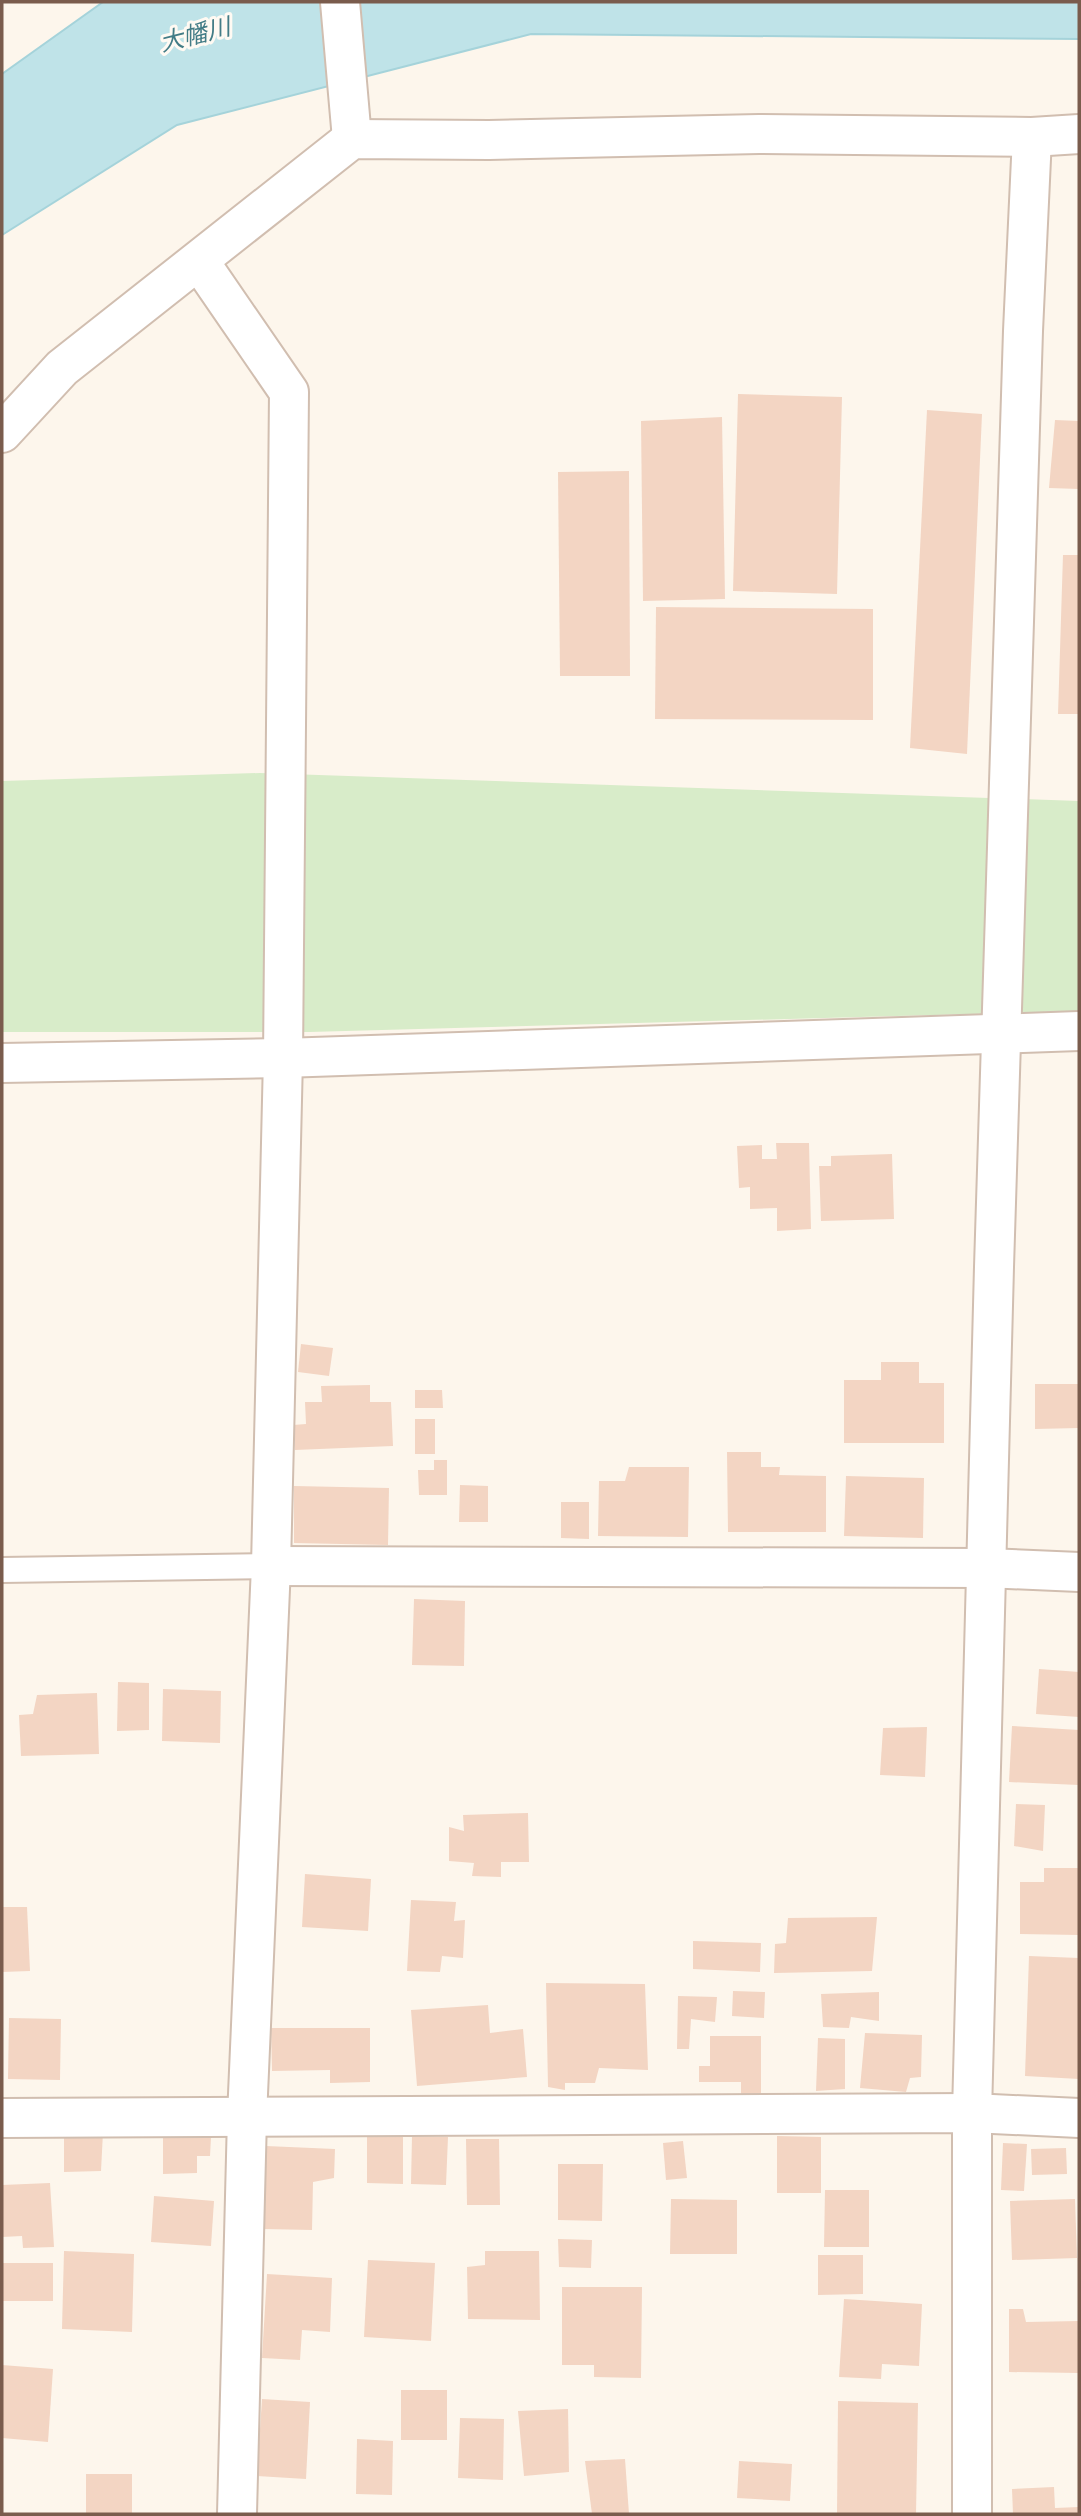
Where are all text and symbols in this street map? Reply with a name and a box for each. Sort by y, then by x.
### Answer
water label: 大幡川 [157,12,236,57]

